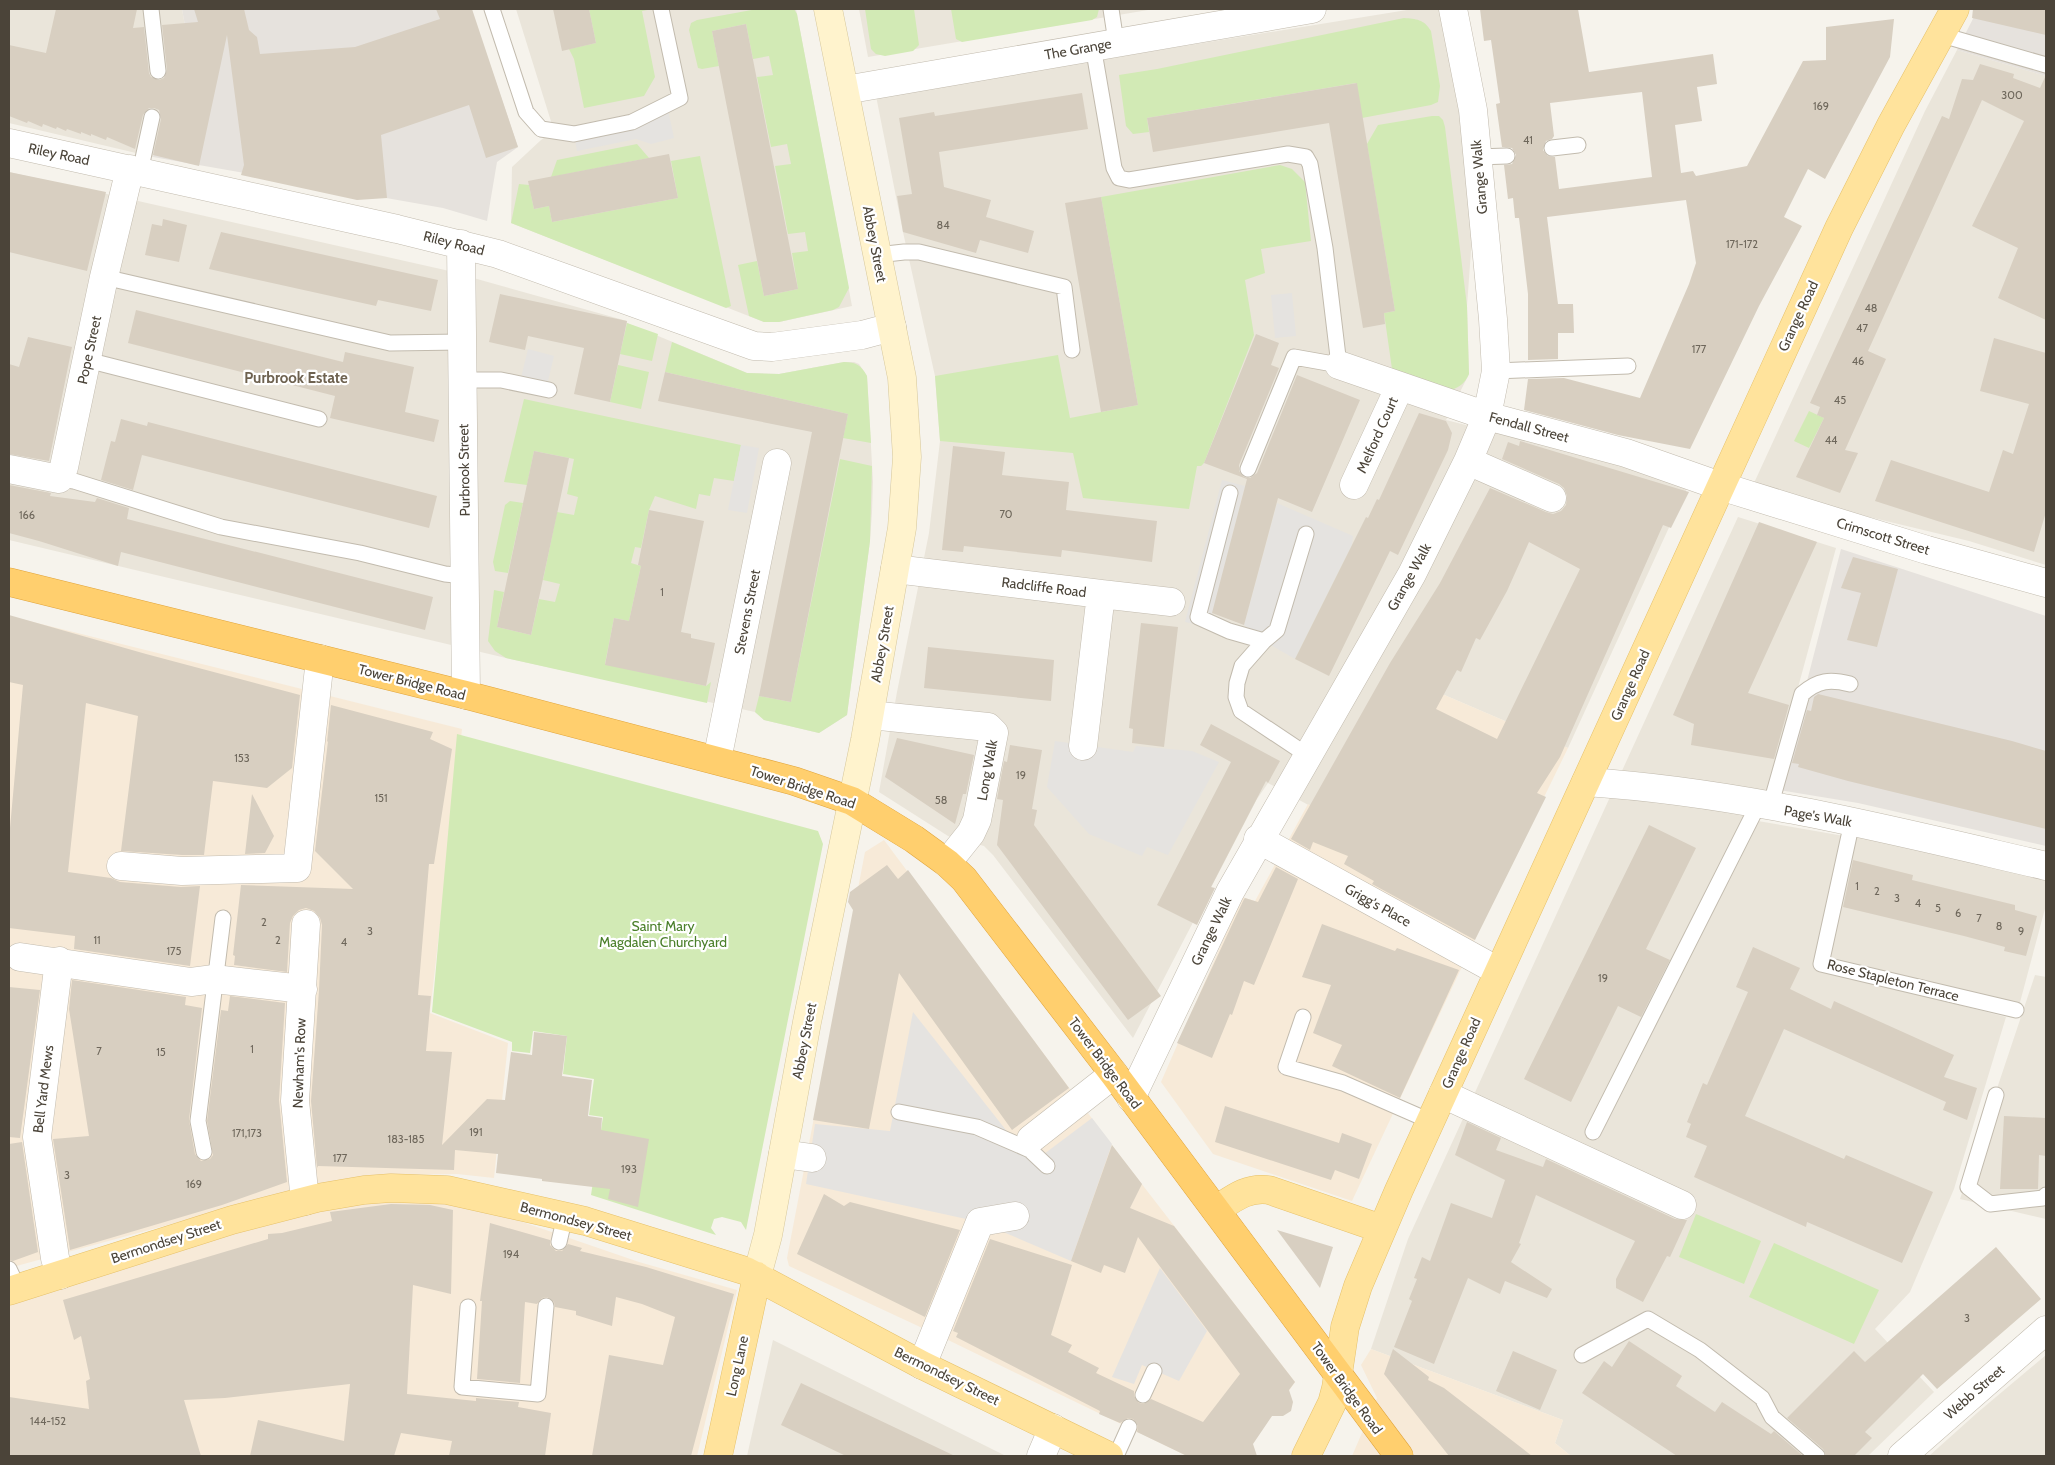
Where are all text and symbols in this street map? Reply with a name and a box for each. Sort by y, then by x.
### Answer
street label: The Grange [1043,34,1113,64]
house number: 300 [2001,88,2023,102]
house number: 169 [1813,99,1829,113]
house number: 41 [1523,133,1533,147]
street label: Grange Walk [1467,138,1491,215]
street label: Riley Road [27,139,91,169]
street label: Abbey Street [859,204,891,284]
house number: 84 [936,218,950,232]
street label: Riley Road [422,227,486,259]
house number: 171-172 [1726,237,1758,251]
street label: Grange Road [1774,278,1822,354]
house number: 48 [1864,301,1878,315]
street label: Pope Street [73,314,105,386]
house number: 47 [1856,321,1868,335]
house number: 177 [1692,342,1707,356]
house number: 46 [1852,354,1864,368]
district label: Purbrook Estate [244,369,348,387]
house number: 45 [1834,393,1846,407]
street label: Melford Court [1352,394,1402,476]
street label: Fendall Street [1487,408,1571,446]
street label: Purbrook Street [454,423,474,516]
house number: 44 [1825,433,1838,447]
house number: 70 [999,507,1013,521]
house number: 166 [19,508,35,522]
street label: Crimscott Street [1834,513,1932,559]
street label: Grange Walk [1383,539,1435,614]
street label: Stevens Street [730,568,764,656]
street label: Radcliffe Road [1001,573,1087,601]
house number: 1 [660,585,664,599]
street label: Abbey Street [866,604,898,684]
street label: Grange Road [1606,647,1654,723]
street label: Tower Bridge Road [357,660,467,704]
street label: Long Walk [973,737,1001,802]
house number: 153 [234,751,250,765]
street label: Tower Bridge Road [748,761,858,813]
house number: 19 [1016,768,1026,782]
house number: 151 [374,791,388,805]
house number: 58 [935,793,947,807]
street label: Page's Walk [1783,801,1854,831]
street label: Grigg's Place [1342,879,1414,931]
house number: 1 [1855,879,1859,893]
house number: 2 [1874,884,1880,898]
house number: 3 [1894,891,1900,905]
street label: Grange Walk [1187,893,1236,968]
house number: 4 [1915,896,1922,910]
house number: 5 [1935,901,1941,915]
house number: 6 [1955,906,1961,920]
house number: 7 [1976,911,1982,925]
house number: 2 [261,915,267,929]
park label: Saint Mary Magdalen Churchyard [599,917,727,951]
house number: 8 [1996,919,2002,933]
house number: 3 [367,924,373,938]
house number: 9 [2018,924,2024,938]
house number: 11 [93,933,101,947]
house number: 2 [275,933,281,947]
house number: 4 [341,935,348,949]
house number: 175 [166,944,182,958]
street label: Rose Stapleton Terrace [1825,955,1961,1005]
house number: 19 [1598,971,1608,985]
street label: Abbey Street [788,1001,820,1081]
street label: Tower Bridge Road [1065,1014,1145,1112]
street label: Grange Road [1437,1015,1485,1091]
street label: Newham's Row [288,1017,310,1109]
house number: 1 [250,1042,254,1056]
street label: Bell Yard Mews [29,1044,57,1134]
house number: 7 [96,1044,102,1058]
house number: 15 [156,1045,166,1059]
house number: 191 [469,1125,483,1139]
house number: 171,173 [232,1126,262,1140]
house number: 183-185 [388,1132,425,1146]
house number: 177 [333,1151,348,1165]
house number: 193 [621,1162,637,1176]
house number: 3 [64,1168,70,1182]
house number: 169 [186,1177,202,1191]
street label: Bermondsey Street [518,1197,634,1245]
street label: Bermondsey Street [109,1215,224,1267]
house number: 194 [503,1247,520,1261]
house number: 3 [1964,1311,1970,1325]
street label: Long Lane [722,1334,752,1398]
street label: Tower Bridge Road [1307,1338,1387,1438]
street label: Bermondsey Street [892,1343,1003,1409]
street label: Webb Street [1940,1361,2008,1423]
house number: 144-152 [30,1414,66,1428]

